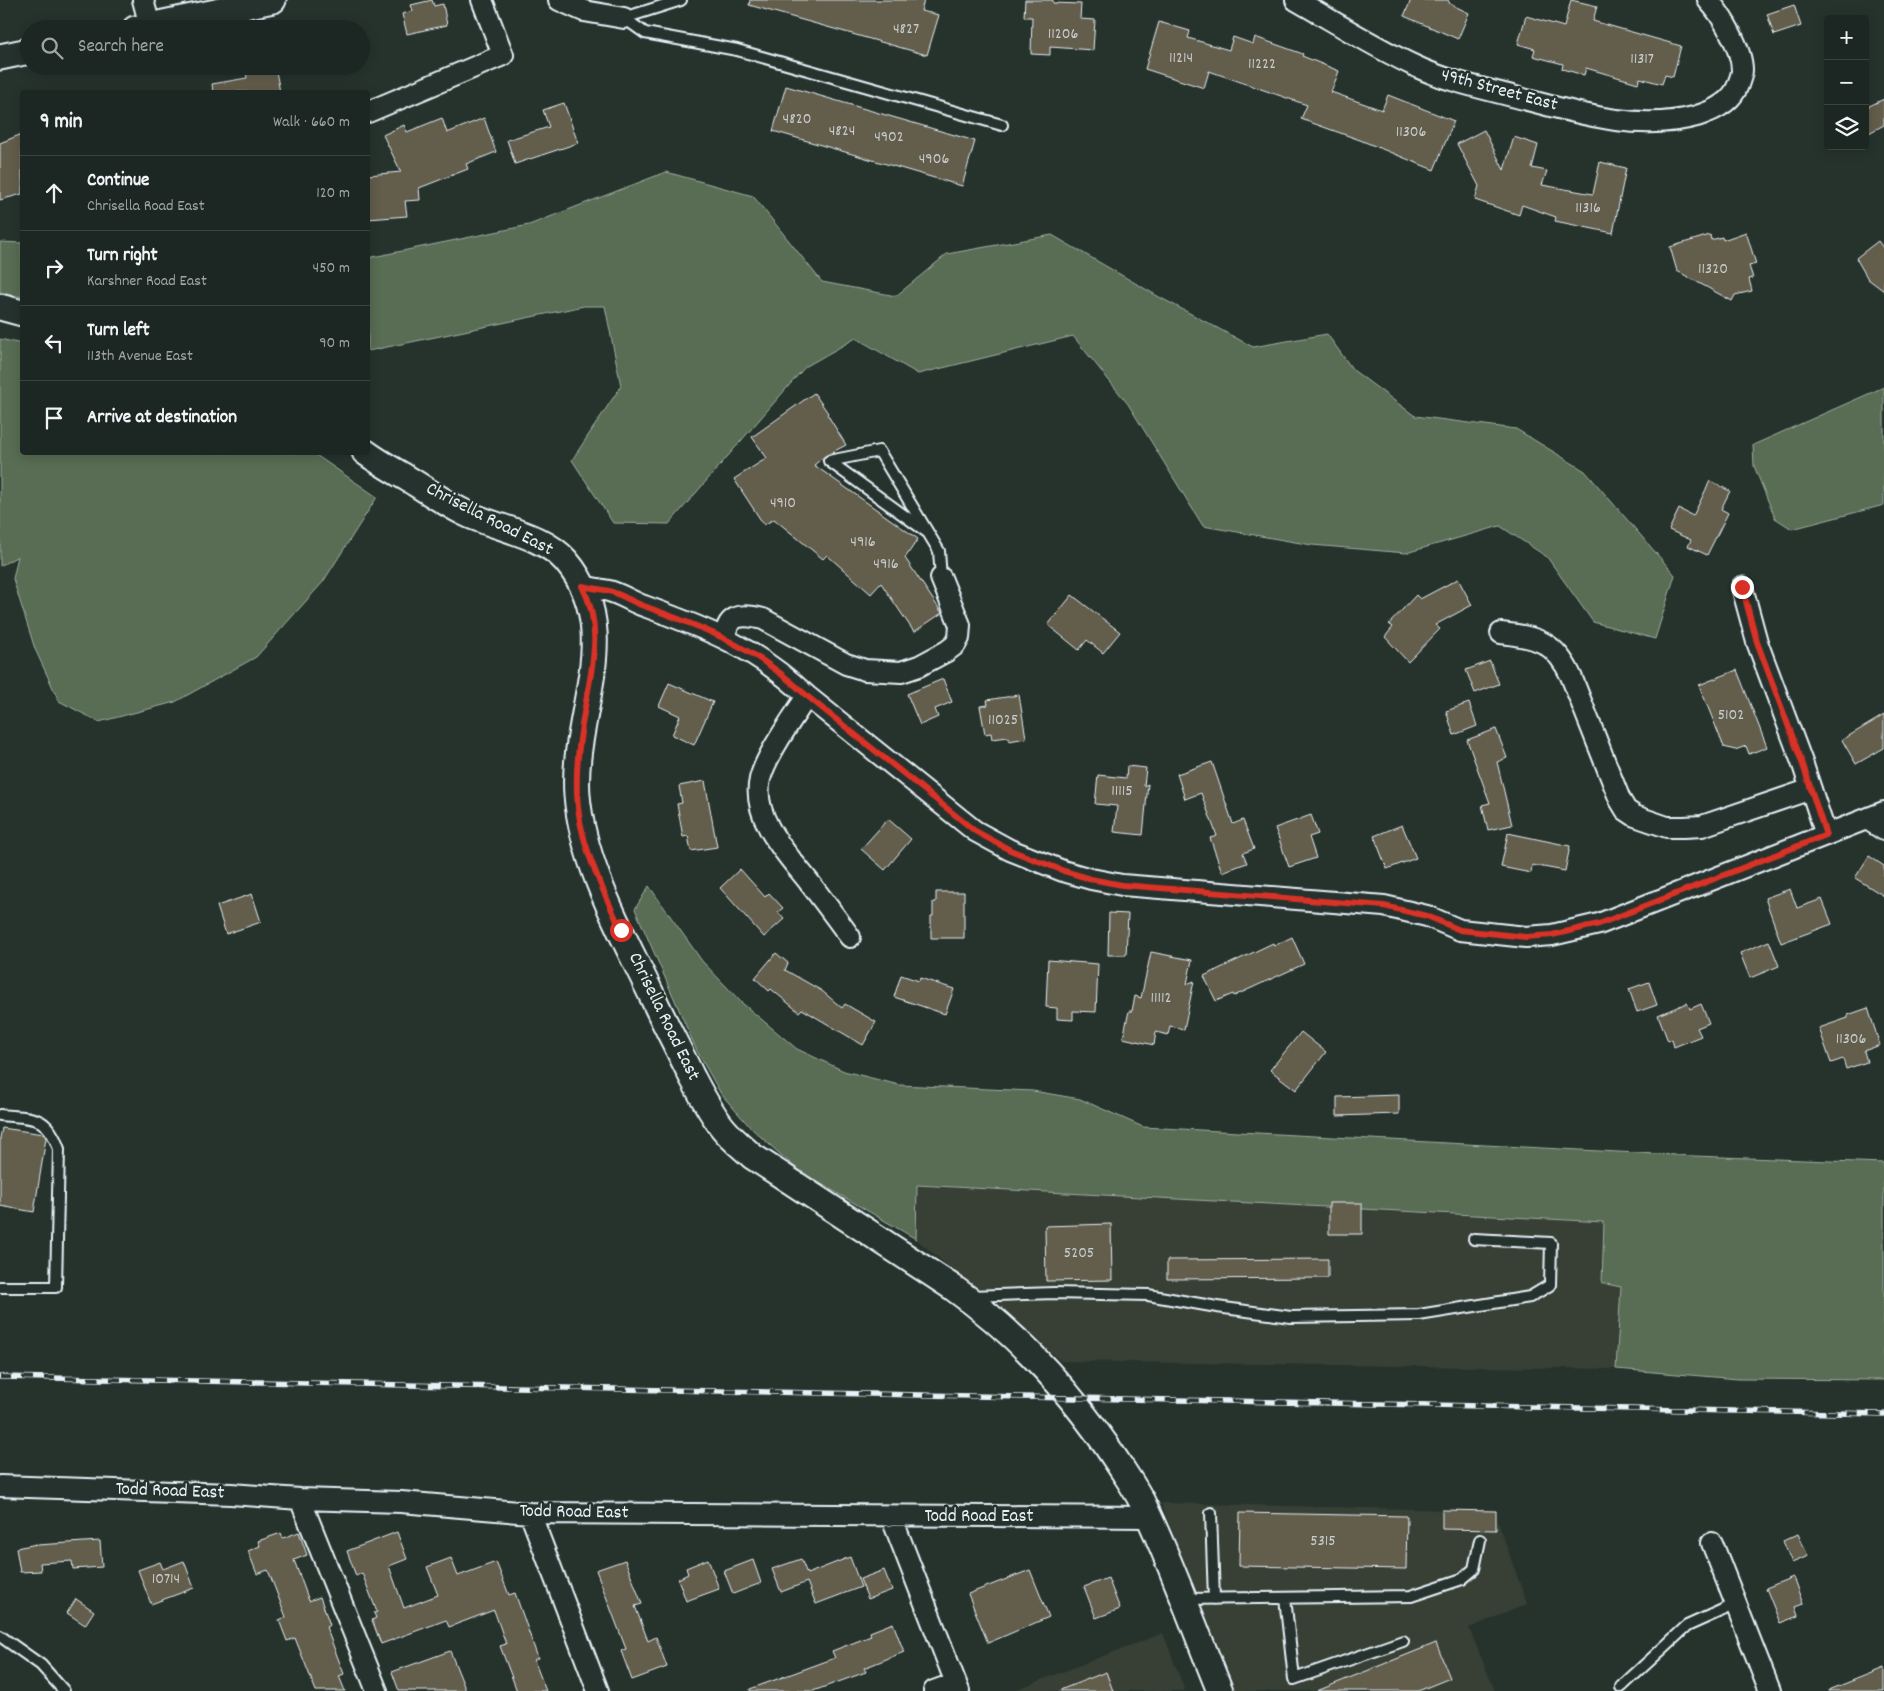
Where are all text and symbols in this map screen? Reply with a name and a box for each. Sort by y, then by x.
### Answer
map controls [1824,15,1869,150]
button: + [1824,15,1869,60]
house number: 4827 [893,18,919,41]
search box [20,20,370,75]
house number: 11206 [1048,23,1078,46]
icon: search [38,34,66,62]
text: Search here [78,34,164,61]
house number: 11214 [1169,47,1193,70]
house number: 11317 [1630,48,1654,71]
house number: 11222 [1248,53,1276,76]
button: − [1824,60,1869,105]
street label: 49th Street East [1438,62,1560,120]
button: layers [1824,105,1869,150]
text: 9 min [40,108,82,138]
house number: 4820 [783,108,811,131]
text: Walk · 660 m [273,111,350,134]
house number: 4824 [829,120,855,143]
house number: 11306 [1396,121,1426,144]
house number: 4902 [874,126,904,149]
house number: 4906 [919,148,949,171]
text: Continue [87,168,149,195]
icon: ahead [40,179,68,207]
text: 120 m [316,182,350,205]
text: Chrisella Road East [87,195,205,218]
house number: 11316 [1575,197,1601,220]
text: Turn right [87,243,158,270]
icon: right [40,254,68,282]
text: 450 m [313,257,350,280]
house number: 11320 [1698,258,1728,281]
text: Karshner Road East [87,270,207,293]
text: Turn left [87,318,150,345]
icon: left [40,329,68,357]
text: 90 m [319,332,350,355]
text: 113th Avenue East [87,345,193,368]
icon: arrive [40,404,68,432]
text: Arrive at destination [87,405,237,432]
street label: Chrisella Road East [421,476,557,564]
house number: 4910 [770,492,796,515]
house number: 4916 [850,531,876,554]
house number: 4916 [873,553,899,576]
route end [1731,576,1754,599]
house number: 5102 [1718,704,1744,727]
house number: 11025 [988,709,1018,732]
house number: 11115 [1111,780,1133,803]
route start [610,919,633,942]
street label: Chrisella Road East [620,948,706,1086]
house number: 11112 [1150,987,1172,1010]
house number: 11306 [1836,1028,1866,1051]
house number: 5205 [1064,1242,1094,1265]
street label: Todd Road East [115,1477,225,1507]
street label: Todd Road East [519,1499,629,1527]
street label: Todd Road East [925,1504,1033,1531]
house number: 5315 [1310,1530,1336,1553]
house number: 10714 [152,1568,180,1591]

